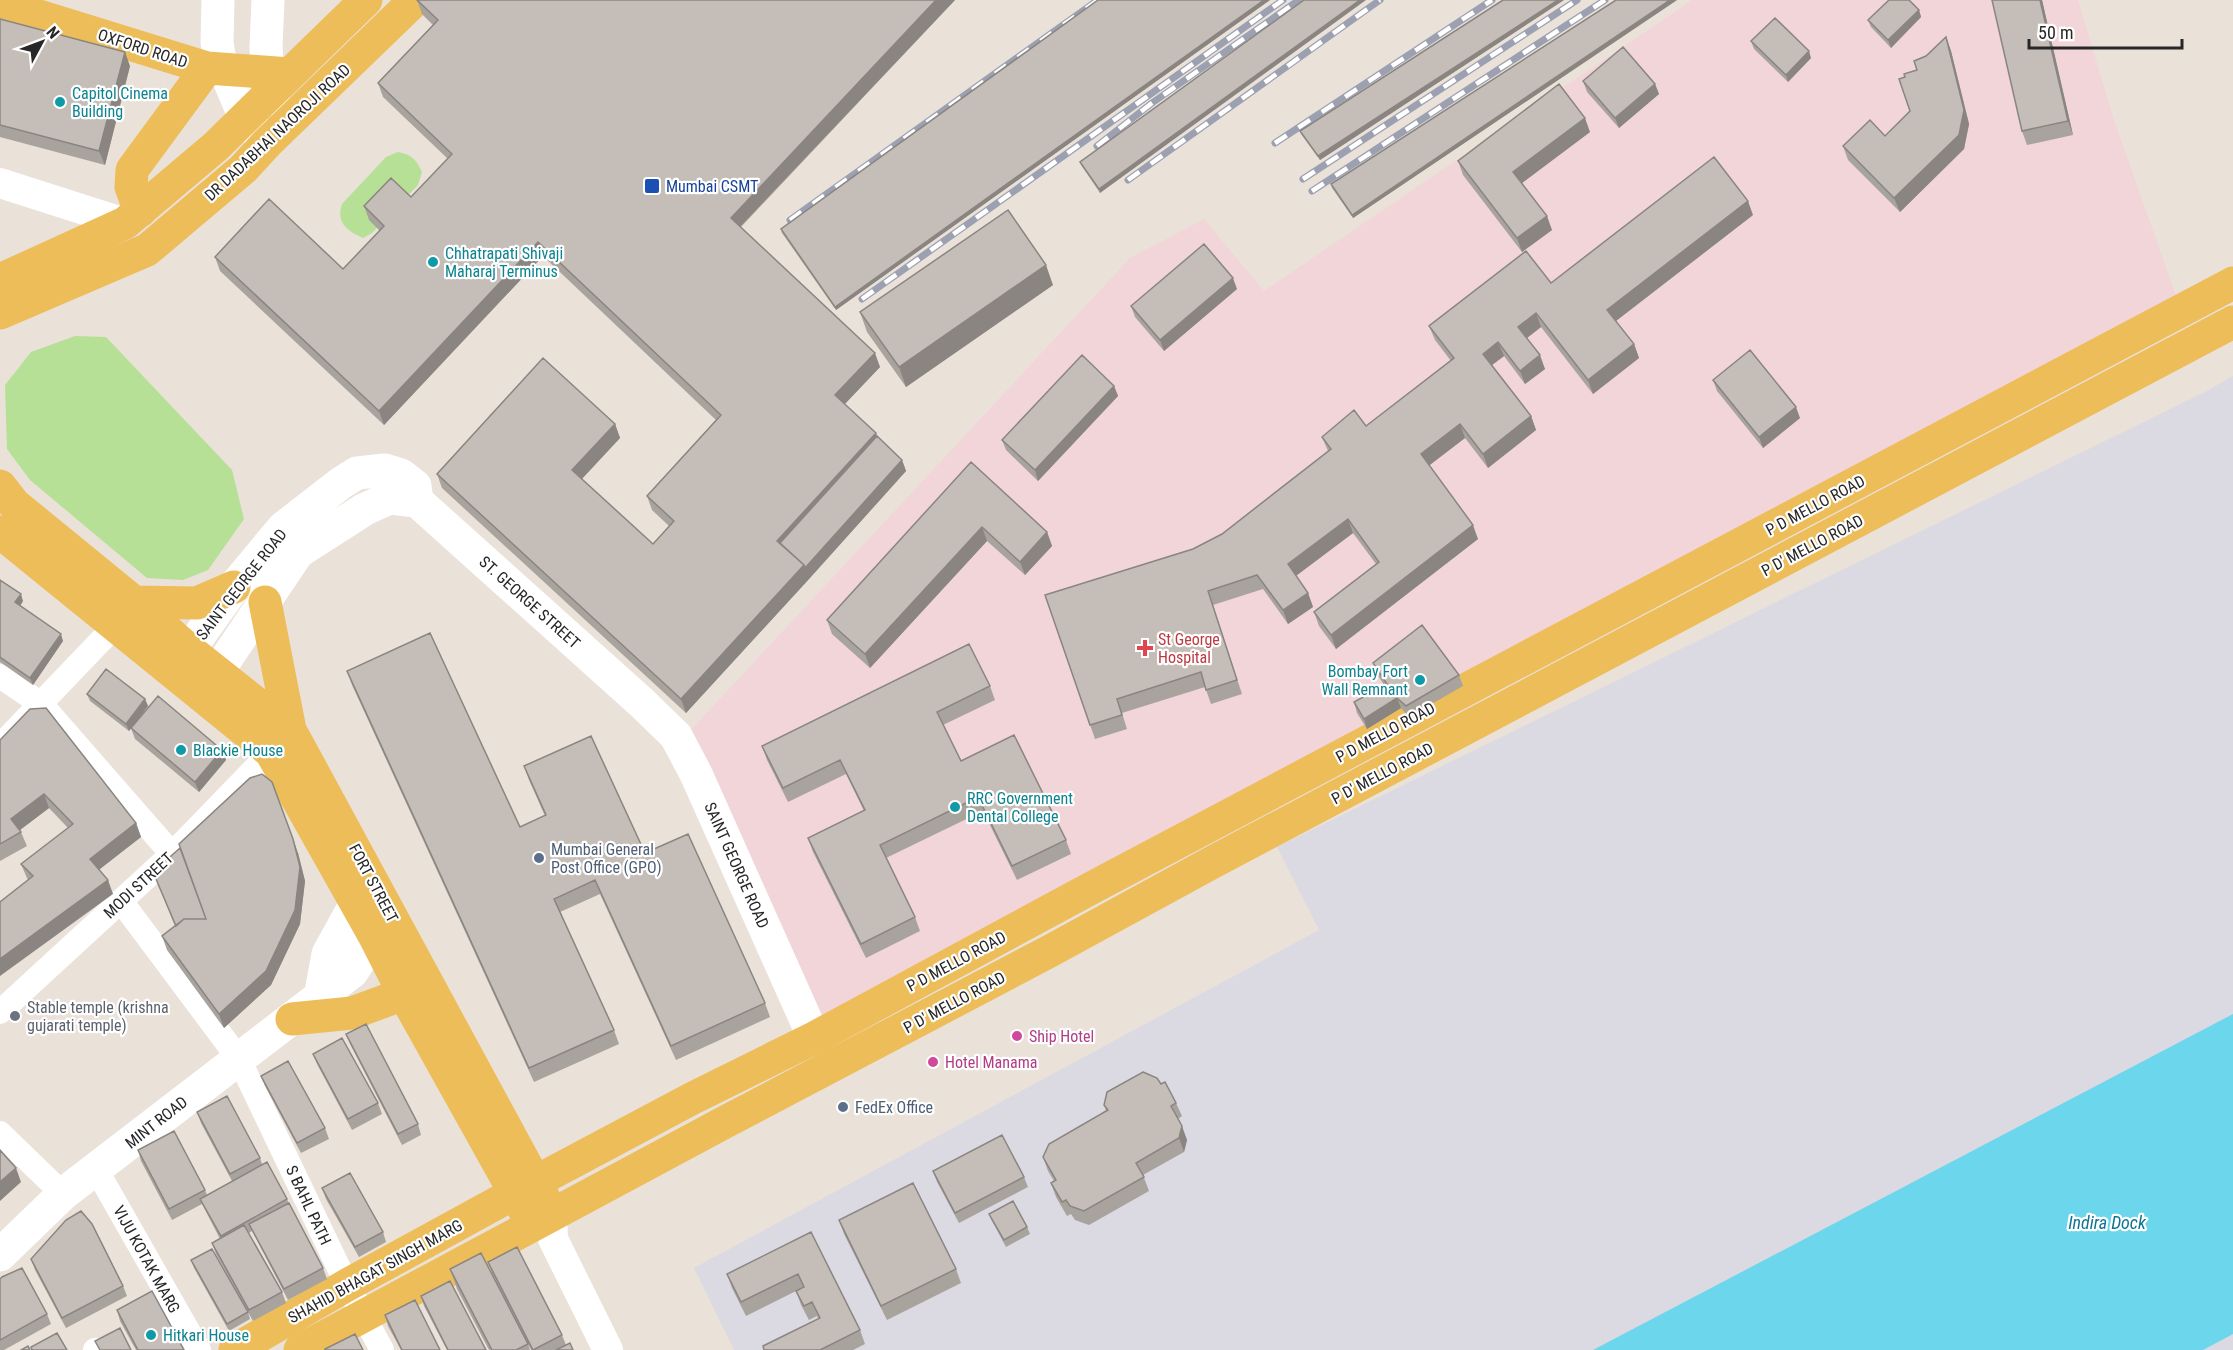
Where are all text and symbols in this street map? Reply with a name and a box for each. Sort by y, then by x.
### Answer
north arrow [12,12,72,72]
scale bar [2029,12,2182,50]
text: 50 m [2038,22,2073,43]
text: N [43,23,63,42]
street label: OXFORD ROAD [96,25,190,72]
street label: DR DADABHAI NAOROJI ROAD [201,60,354,205]
place label: Capitol Cinema Building [72,84,168,121]
marker: Capitol Cinema Building [53,95,67,109]
marker: Mumbai CSMT [643,177,661,195]
place label: Mumbai CSMT [666,177,758,196]
place label: Chhatrapati Shivaji Maharaj Terminus [445,244,563,281]
marker: Chhatrapati Shivaji Maharaj Terminus [426,255,440,269]
street label: P D MELLO ROAD [1762,471,1868,540]
street label: P D' MELLO ROAD [1758,511,1866,580]
street label: SAINT GEORGE ROAD [192,525,291,644]
street label: ST. GEORGE STREET [475,552,584,653]
place label: St George Hospital [1158,630,1220,667]
marker: St George Hospital [1136,639,1154,657]
place label: Bombay Fort Wall Remnant [1321,662,1408,699]
marker: Bombay Fort Wall Remnant [1413,673,1427,687]
street label: P D MELLO ROAD [1332,698,1438,767]
street label: P D' MELLO ROAD [1328,739,1436,808]
place label: Blackie House [193,741,283,760]
marker: Blackie House [174,743,188,757]
place label: RRC Government Dental College [967,789,1073,826]
street label: SAINT GEORGE ROAD [700,799,773,931]
marker: RRC Government Dental College [948,800,962,814]
place label: Mumbai General Post Office (GPO) [551,840,662,877]
street label: FORT STREET [345,841,402,926]
street label: MODI STREET [100,848,177,922]
marker: Mumbai General Post Office (GPO) [532,851,546,865]
street label: P D MELLO ROAD [903,927,1009,996]
street label: P D' MELLO ROAD [900,968,1008,1037]
place label: Stable temple (krishna gujarati temple) [27,998,169,1035]
marker: Stable temple (krishna gujarati temple) [8,1009,22,1023]
place label: Ship Hotel [1029,1027,1094,1046]
marker: Ship Hotel [1010,1029,1024,1043]
place label: Hotel Manama [945,1053,1037,1072]
marker: Hotel Manama [926,1055,940,1069]
street label: MINT ROAD [121,1092,191,1153]
place label: FedEx Office [855,1098,933,1117]
marker: FedEx Office [836,1100,850,1114]
street label: S BAHL PATH [282,1163,335,1248]
street label: VIJU KOTAK MARG [109,1202,184,1316]
water label: Indira Dock [2068,1212,2147,1233]
street label: SHAHID BHAGAT SINGH MARG [285,1216,466,1327]
place label: Hitkari House [163,1326,249,1345]
marker: Hitkari House [144,1328,158,1342]

